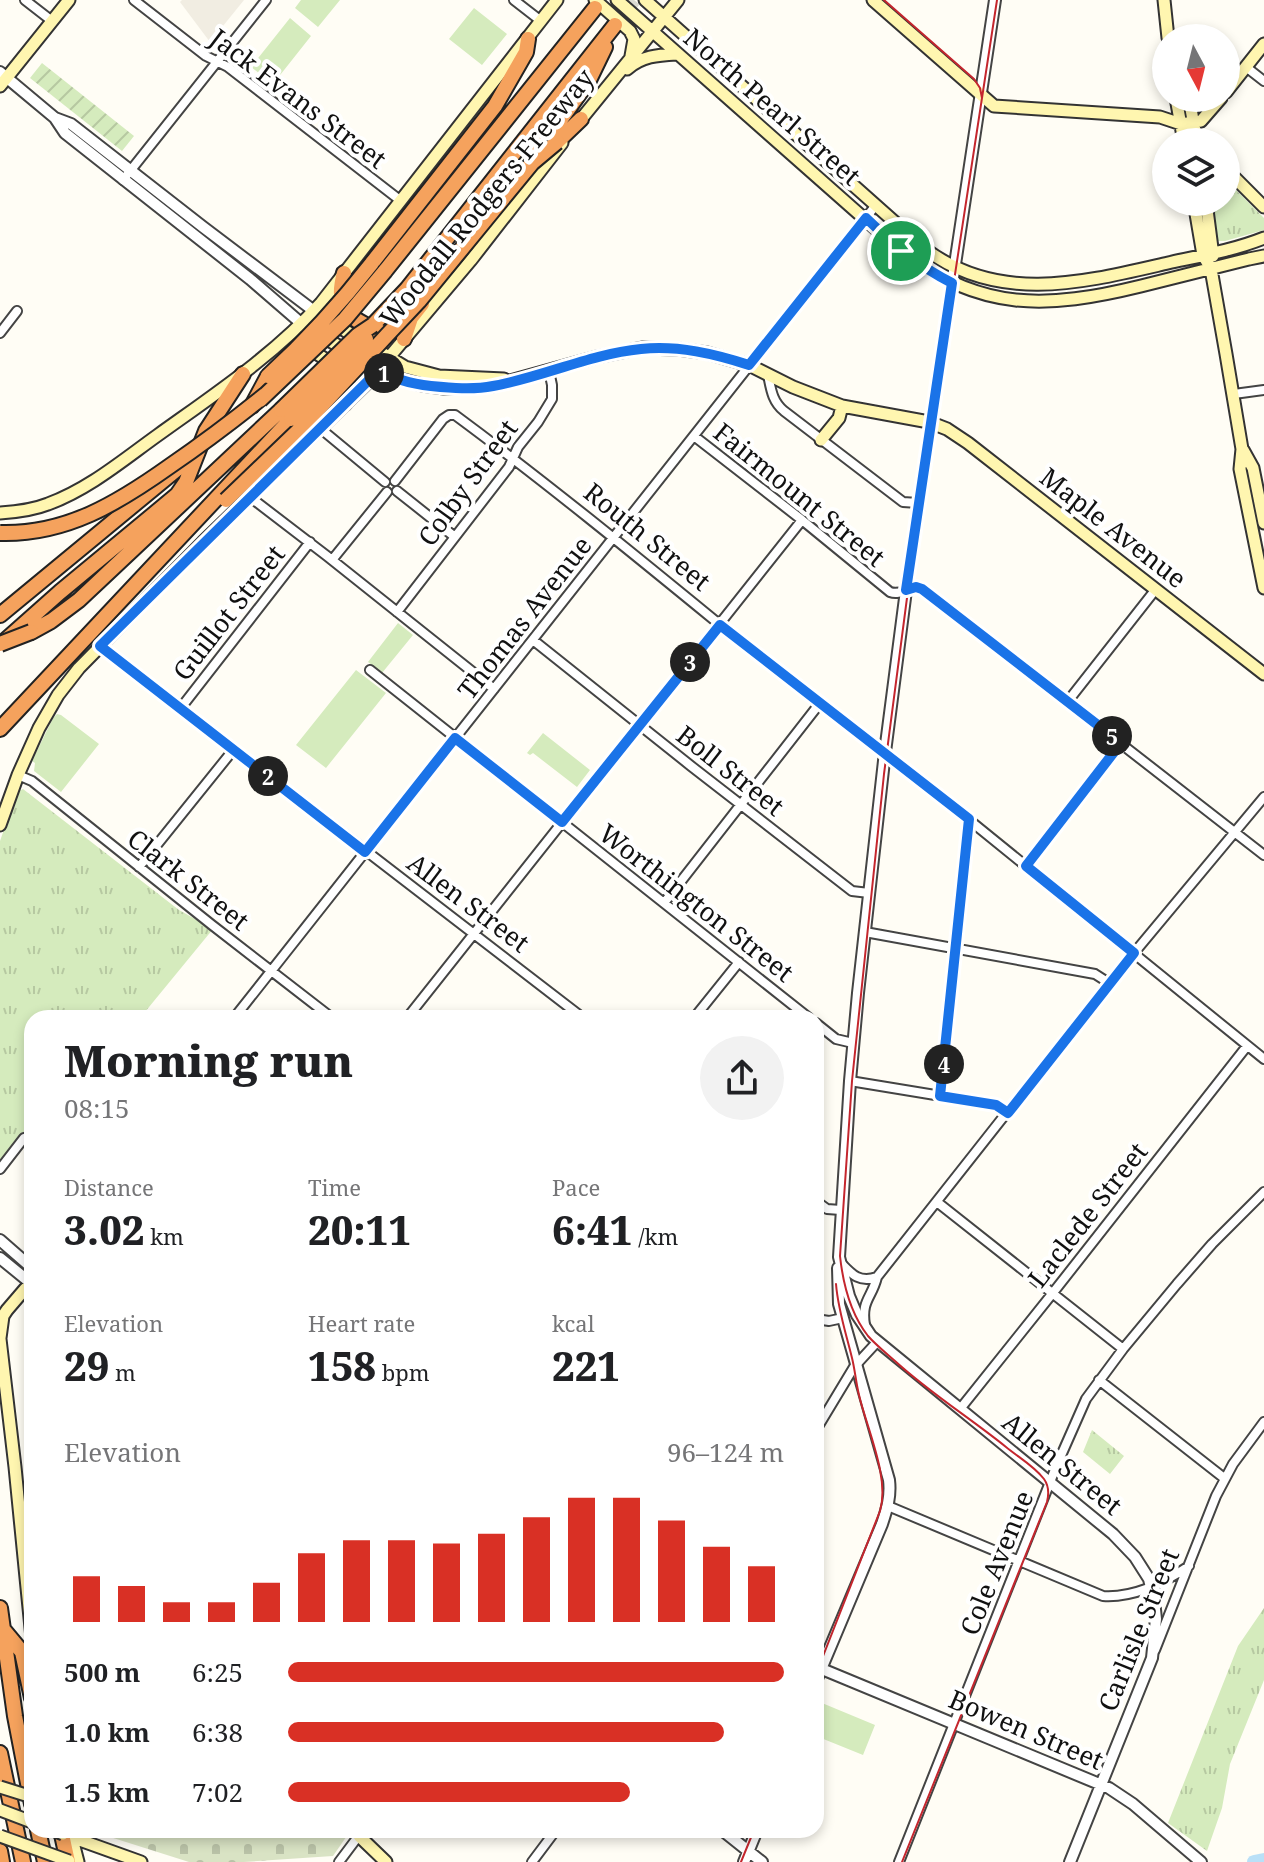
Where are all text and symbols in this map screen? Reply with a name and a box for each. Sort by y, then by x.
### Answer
street label: Jack Evans Street [202,19,394,176]
street label: North Pearl Street [677,19,869,193]
north arrow [1152,24,1240,112]
map controls [1152,24,1240,216]
street label: Woodall Rodgers Freeway [371,61,602,334]
button: layers [1152,128,1240,216]
pin [867,217,935,285]
icon: arrive [879,229,923,273]
pin: 1 [364,353,404,393]
text: 1 [378,358,390,388]
street label: Colby Street [409,412,525,553]
street label: Fairmount Street [706,414,893,575]
street label: Maple Avenue [1033,459,1194,596]
street label: Routh Street [577,474,719,599]
street label: Thomas Avenue [449,528,599,707]
street label: Guillot Street [164,537,293,688]
pin: 3 [670,642,710,682]
text: 3 [684,647,696,677]
pin: 5 [1092,716,1132,756]
street label: Boll Street [669,717,792,824]
text: 5 [1106,721,1118,751]
pin: 2 [248,756,288,796]
text: 2 [262,761,274,791]
street label: Worthington Street [592,815,801,990]
street label: Clark Street [120,820,257,938]
street label: Allen Street [400,844,537,960]
text: Morning run [64,1030,353,1090]
button: share [700,1036,784,1120]
pin: 4 [924,1044,964,1084]
text: 4 [938,1049,950,1079]
text: 08:15 [64,1090,130,1126]
street label: Laclede Street [1019,1134,1155,1294]
text: Distance [64,1172,154,1202]
text: Time [308,1172,361,1202]
text: Pace [552,1172,600,1202]
text: 3.02 [64,1202,145,1257]
text: 20:11 [308,1202,411,1257]
text: 6:41 [552,1202,632,1257]
text: km [145,1221,184,1251]
text: /km [632,1221,678,1251]
text: Elevation [64,1308,163,1338]
text: Heart rate [308,1308,415,1338]
text: kcal [552,1308,594,1338]
text: 29 [64,1338,109,1393]
text: 158 [308,1338,376,1393]
text: 221 [552,1338,620,1393]
text: m [109,1357,136,1387]
text: bpm [376,1357,430,1387]
street label: Allen Street [995,1404,1130,1523]
text: Elevation [64,1434,181,1470]
text: 96–124 m [667,1434,784,1470]
street label: Cole Avenue [951,1485,1041,1640]
street label: Carlisle Street [1089,1543,1187,1716]
text: 500 m [64,1654,140,1690]
text: 6:25 [192,1654,243,1690]
street label: Bowen Street [944,1680,1109,1778]
text: 1.0 km [64,1714,150,1750]
text: 6:38 [192,1714,243,1750]
text: 1.5 km [64,1774,150,1810]
text: 7:02 [192,1774,243,1810]

